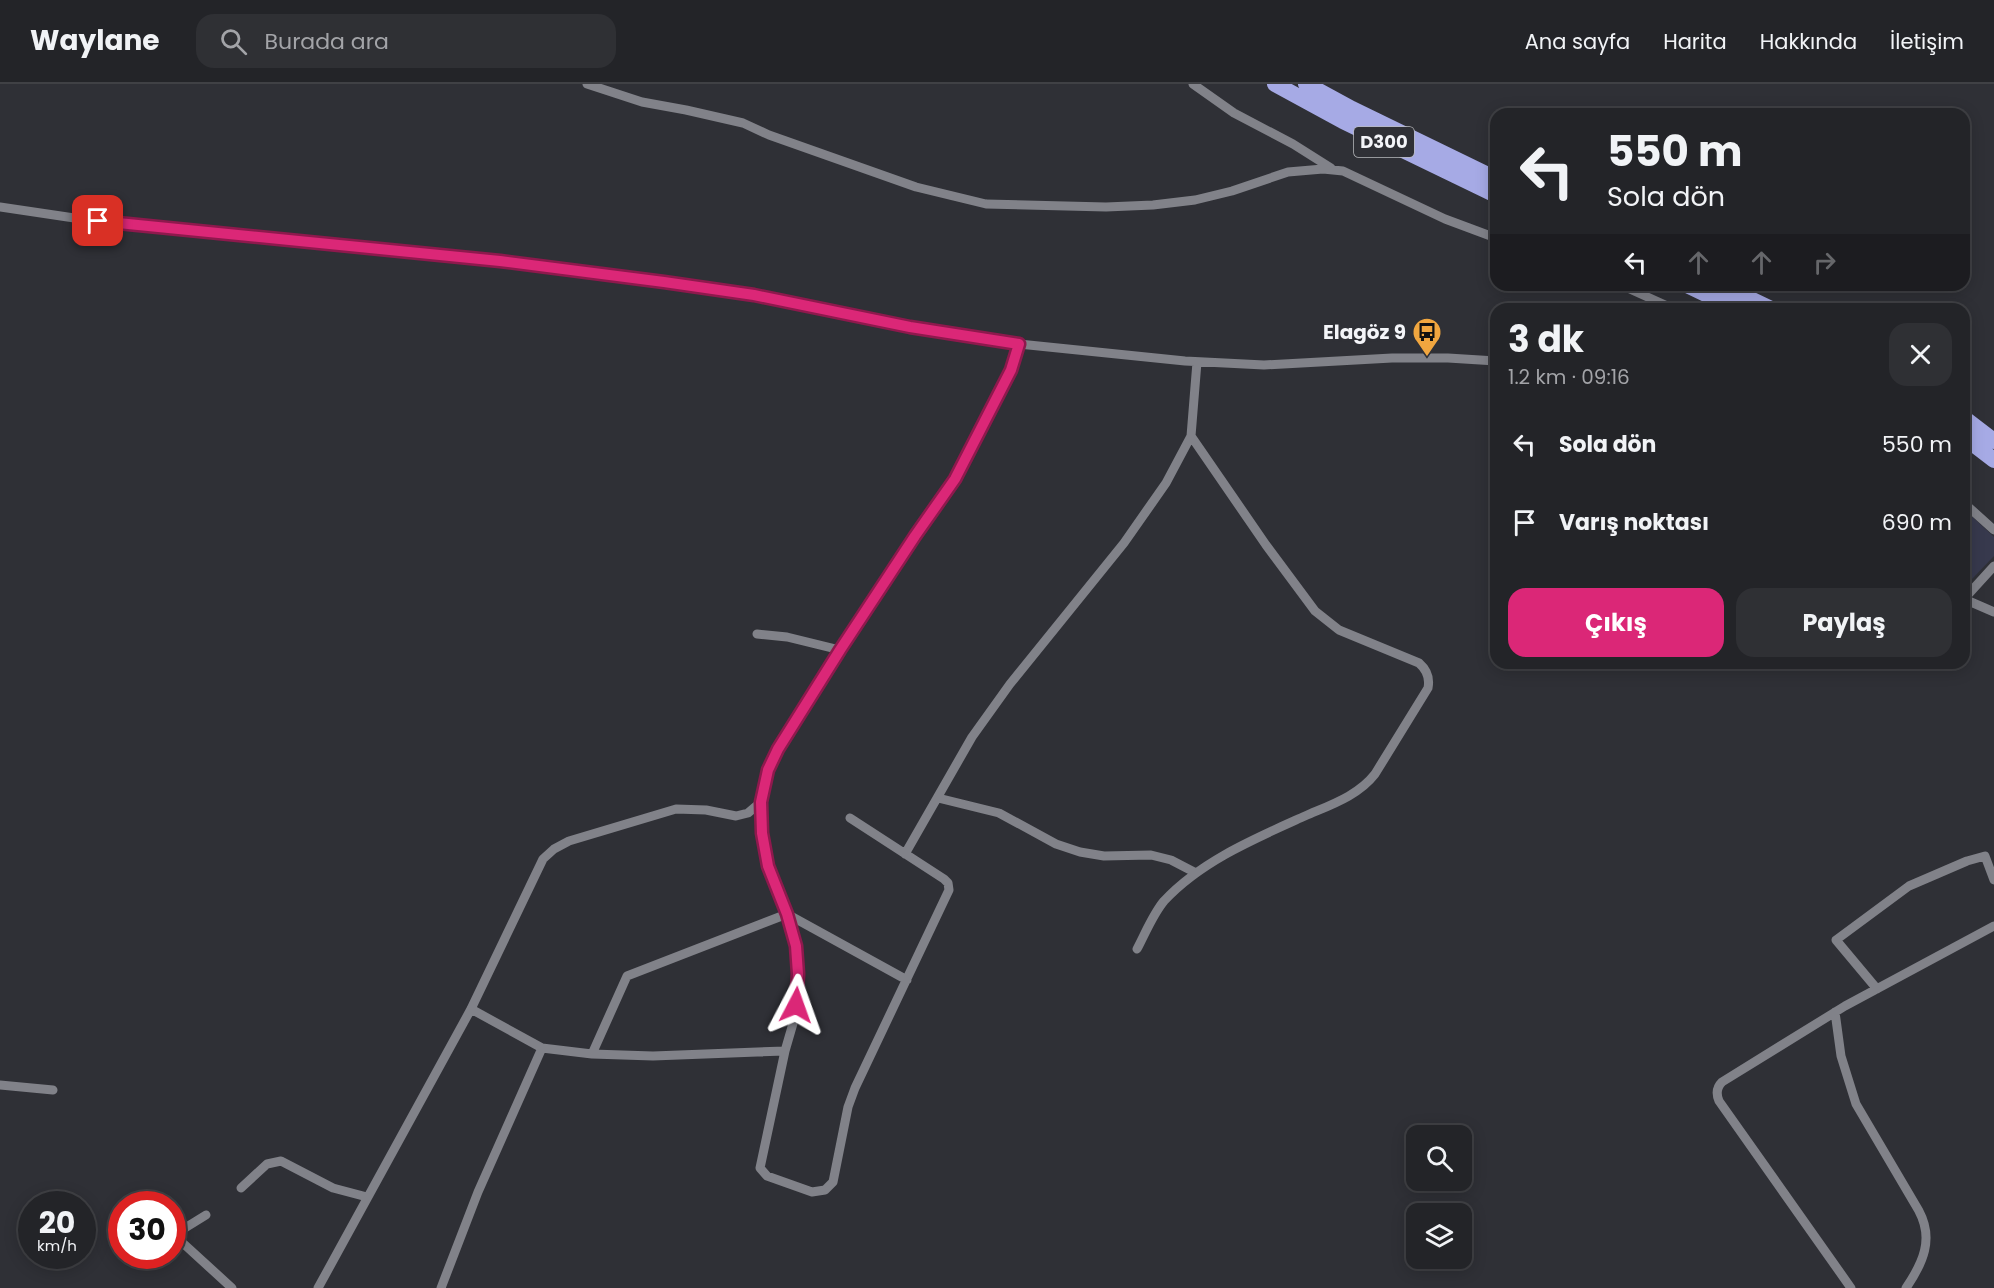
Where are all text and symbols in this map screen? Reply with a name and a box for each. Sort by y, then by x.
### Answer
search box [196,14,616,68]
text: Waylane [30,21,160,60]
icon: search [217,25,250,58]
text: Burada ara [265,26,389,57]
text: Ana sayfa [1525,27,1630,56]
text: Harita [1663,27,1727,56]
text: Hakkında [1760,27,1857,56]
text: İletişim [1890,27,1964,56]
text: 550 m [1607,122,1742,181]
road number: D300 [1354,127,1414,157]
icon: left [1508,132,1586,210]
text: Sola dön [1607,178,1725,215]
pin [72,195,123,246]
icon: arrive [81,204,114,237]
icon: left [1619,246,1652,279]
icon: ahead [1682,246,1715,279]
icon: ahead [1745,246,1778,279]
icon: right [1808,246,1841,279]
text: 3 dk [1508,314,1584,365]
bus stop icon: Elagöz 9 [1411,316,1443,358]
place label: Elagöz 9 [1323,318,1406,346]
button: close [1889,323,1952,386]
text: 1.2 km · 09:16 [1508,363,1630,391]
icon: left [1508,428,1541,461]
text: Sola dön [1559,429,1656,460]
text: 550 m [1882,429,1952,460]
icon: arrive [1508,506,1541,539]
text: Varış noktası [1559,507,1709,538]
text: 690 m [1882,507,1952,538]
button: Çıkış [1508,588,1724,657]
button: Paylaş [1736,588,1952,657]
position arrow [764,973,828,1037]
map controls [1406,1125,1472,1269]
button: search [1406,1125,1472,1191]
speed limit sign: 30 [108,1191,186,1269]
text: 20 [39,1201,75,1244]
button: layers [1406,1203,1472,1269]
text: km/h [37,1235,77,1256]

